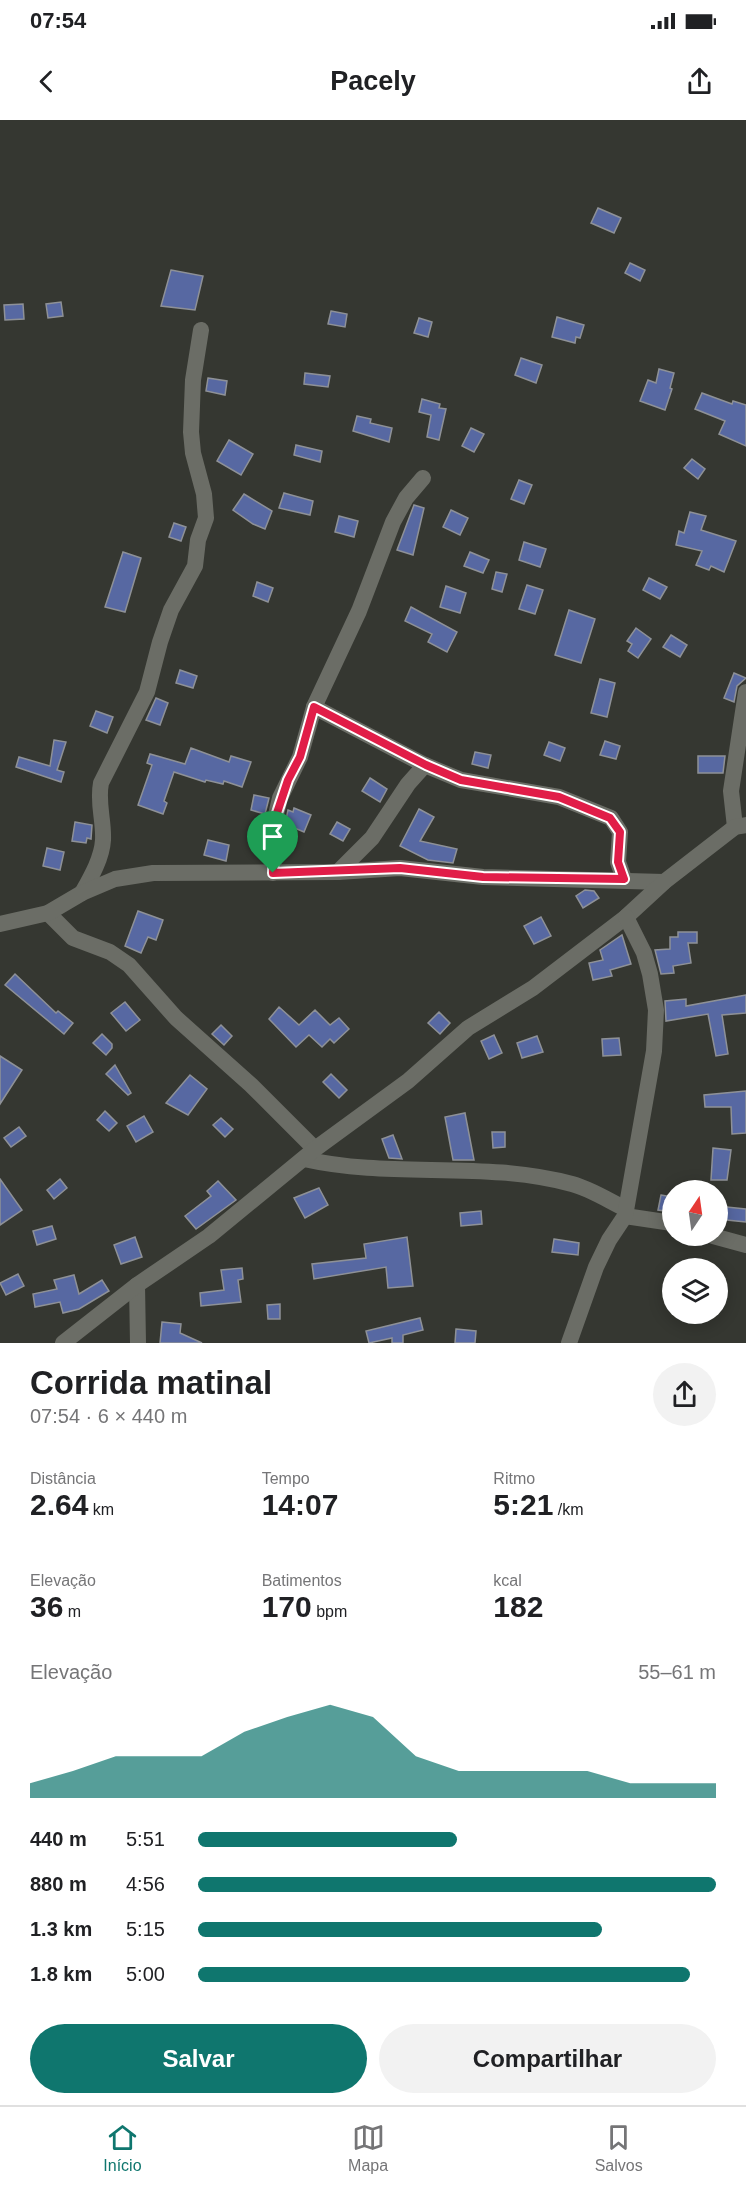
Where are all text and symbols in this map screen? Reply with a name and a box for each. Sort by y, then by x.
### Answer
text: 07:54 [30,8,86,33]
icon: back [30,65,63,98]
icon: share [683,65,716,98]
text: Pacely [330,66,416,96]
pin [247,811,298,873]
icon: arrive [256,820,289,853]
north arrow [662,1180,728,1246]
map controls [662,1180,728,1324]
button: layers [662,1258,728,1324]
button: share [653,1363,716,1426]
text: Corrida matinal [30,1364,272,1401]
text: 07:54 · 6 × 440 m [30,1405,187,1427]
text: Distância [30,1470,96,1487]
text: Tempo [262,1470,310,1487]
text: Ritmo [493,1470,535,1487]
text: 2.64 [30,1488,88,1521]
text: 14:07 [262,1488,338,1521]
text: 5:21 [493,1488,553,1521]
text: km [88,1501,114,1518]
text: /km [553,1501,584,1518]
text: Elevação [30,1572,96,1589]
text: Batimentos [262,1572,342,1589]
text: kcal [493,1572,522,1589]
text: 36 [30,1590,63,1623]
text: 170 [262,1590,312,1623]
text: 182 [493,1590,543,1623]
text: m [63,1603,81,1620]
text: bpm [312,1603,347,1620]
text: Elevação [30,1661,112,1683]
text: 55–61 m [638,1661,716,1683]
text: 440 m [30,1828,87,1850]
text: 5:51 [126,1828,165,1850]
text: 880 m [30,1873,87,1895]
text: 4:56 [126,1873,165,1895]
text: 1.3 km [30,1918,92,1940]
text: 5:15 [126,1918,165,1940]
text: 1.8 km [30,1963,92,1985]
text: 5:00 [126,1963,165,1985]
button: Salvar [30,2024,367,2093]
button: Compartilhar [379,2024,716,2093]
tab: Início [103,2121,142,2175]
tab: Mapa [348,2121,388,2175]
tab: Salvos [595,2121,643,2175]

